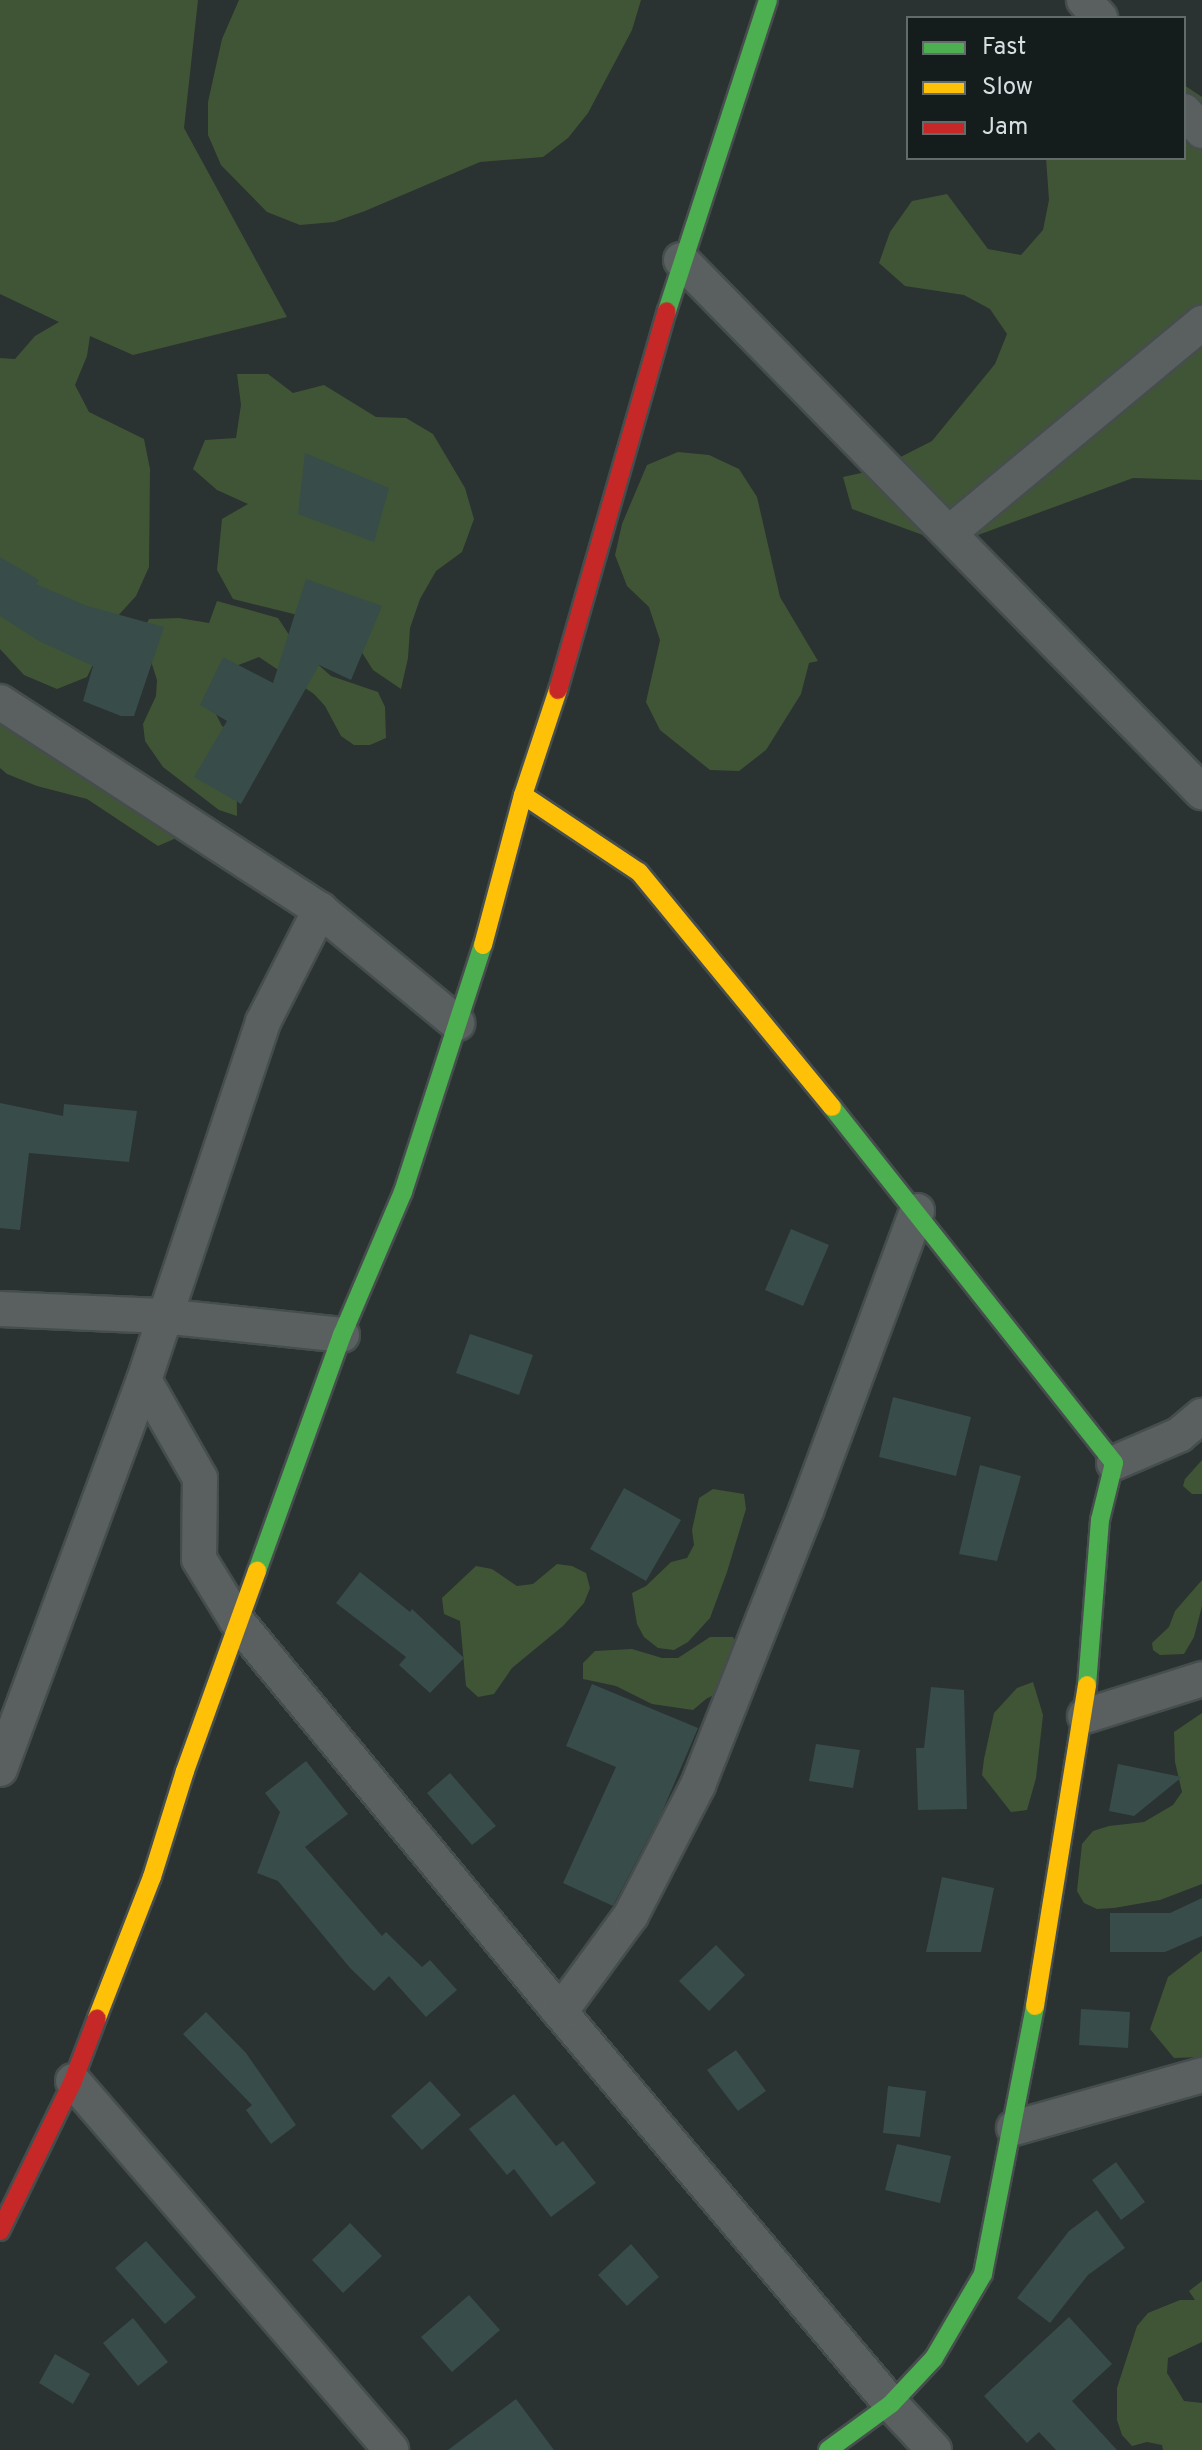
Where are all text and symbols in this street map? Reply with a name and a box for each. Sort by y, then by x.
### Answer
legend [906,16,1186,160]
text: Fast [982,33,1026,63]
text: Slow [982,73,1033,103]
text: Jam [982,113,1028,143]

